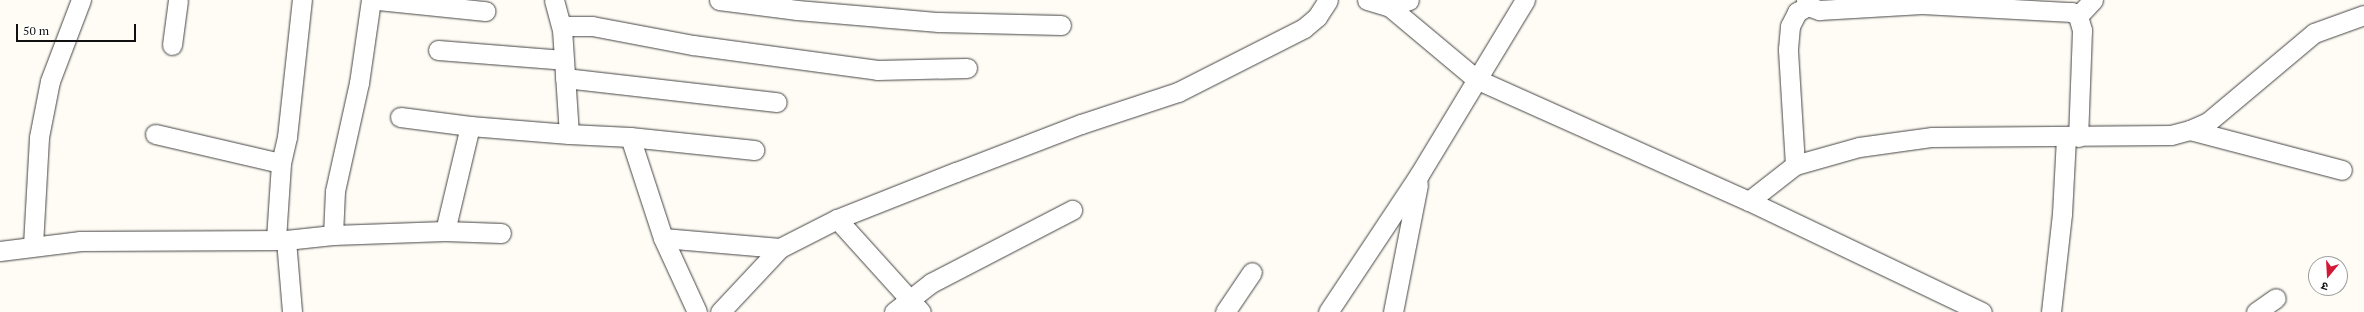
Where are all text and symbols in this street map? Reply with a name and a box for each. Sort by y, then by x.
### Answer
scale bar [18,16,138,42]
text: 50 m [23,23,49,38]
north arrow [2308,256,2348,296]
text: उ [2319,279,2330,294]

